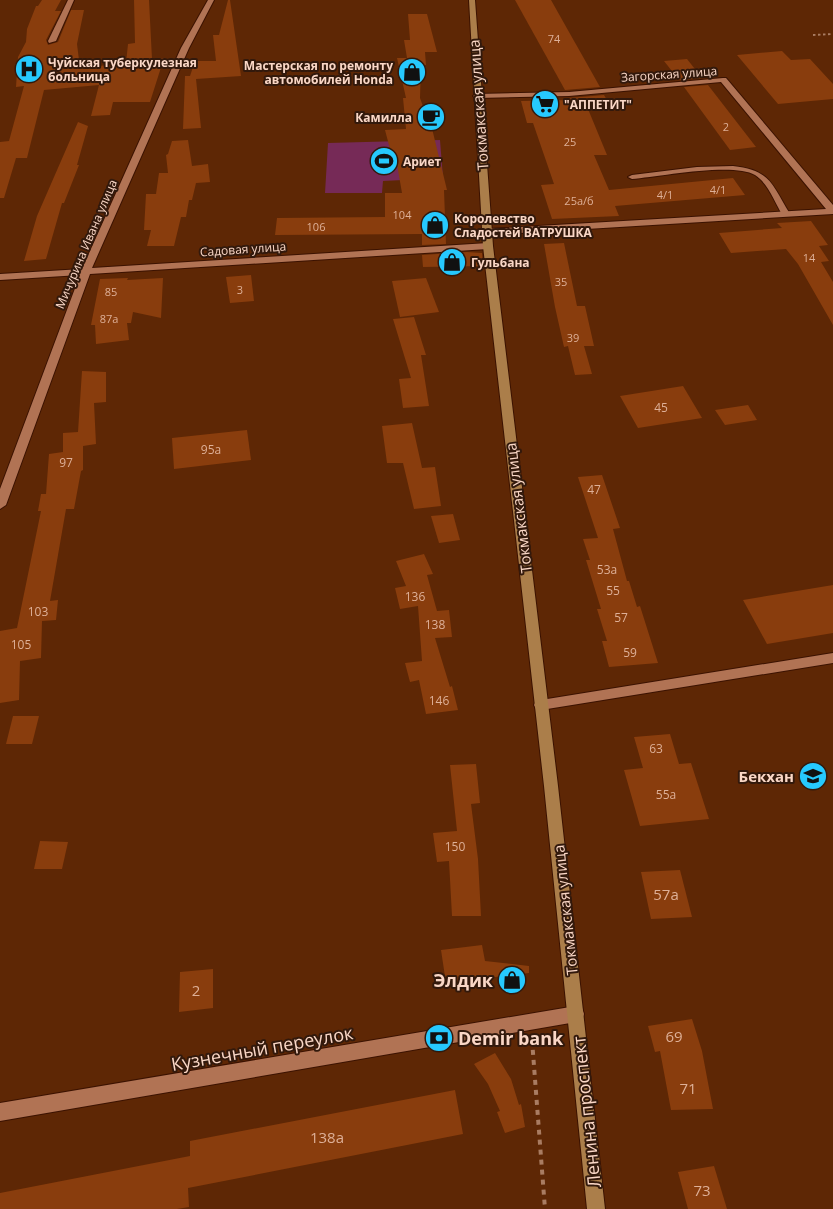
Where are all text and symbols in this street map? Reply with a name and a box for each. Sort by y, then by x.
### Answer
house number: 74 [548,31,561,46]
street label: Токмакская улица [463,39,493,171]
hospital icon: Чуйская туберкулезная больница [14,54,44,84]
place label: Чуйская туберкулезная больница [48,54,197,85]
place label: Мастерская по ремонту автомобилей Honda [244,57,393,88]
shop icon: Мастерская по ремонту автомобилей Honda [397,57,427,87]
street label: Загорская улица [620,62,718,86]
supermarket icon: "АППЕТИТ" [530,89,560,119]
place label: "АППЕТИТ" [564,96,632,113]
cafe icon: Камилла [416,102,446,132]
place label: Камилла [355,109,412,126]
house number: 2 [723,119,729,134]
house number: 25 [564,134,576,149]
sports icon: Ариет [369,146,399,176]
place label: Ариет [403,153,442,170]
street label: Мичурина Ивана улица [51,177,121,311]
house number: 4/1 [710,182,726,197]
house number: 4/1 [657,187,673,202]
house number: 25а/б [564,193,594,208]
house number: 104 [393,207,412,222]
shop icon: Королевство Сладостей ВАТРУШКА [420,210,450,240]
place label: Королевство Сладостей ВАТРУШКА [454,210,592,241]
house number: 106 [307,219,325,234]
street label: Садовая улица [199,238,287,260]
shop icon: Гульбана [437,247,467,277]
house number: 14 [803,250,816,265]
place label: Гульбана [471,254,530,271]
house number: 35 [555,274,567,289]
house number: 3 [237,282,243,297]
house number: 85 [105,284,117,299]
house number: 87а [100,311,118,326]
house number: 39 [567,330,579,345]
house number: 45 [654,399,668,416]
house number: 95а [201,441,221,458]
street label: Токмакская улица [500,442,536,574]
house number: 97 [59,454,73,471]
house number: 47 [587,481,601,498]
house number: 53а [597,561,617,578]
house number: 55 [606,582,620,599]
house number: 136 [405,588,425,605]
house number: 103 [28,603,48,620]
house number: 57 [614,609,628,626]
house number: 138 [425,616,445,633]
house number: 105 [11,636,31,653]
house number: 59 [623,644,637,661]
house number: 146 [429,692,449,709]
house number: 63 [649,740,663,757]
school or university icon: Бекхан [798,761,828,791]
place label: Бекхан [739,766,794,786]
house number: 55а [656,786,676,803]
house number: 150 [445,838,465,855]
street label: Токмакская улица [548,844,582,976]
house number: 57а [653,884,679,904]
shop icon: Элдик [497,965,527,995]
place label: Элдик [433,968,494,992]
house number: 2 [192,980,200,1000]
street label: Кузнечный переулок [169,1020,356,1076]
bank icon: Demir bank [424,1023,454,1053]
place label: Demir bank [458,1026,564,1050]
house number: 69 [665,1026,683,1046]
street label: Ленина проспект [566,1034,606,1189]
house number: 71 [679,1078,697,1098]
house number: 138а [310,1127,344,1147]
house number: 73 [693,1180,711,1200]

